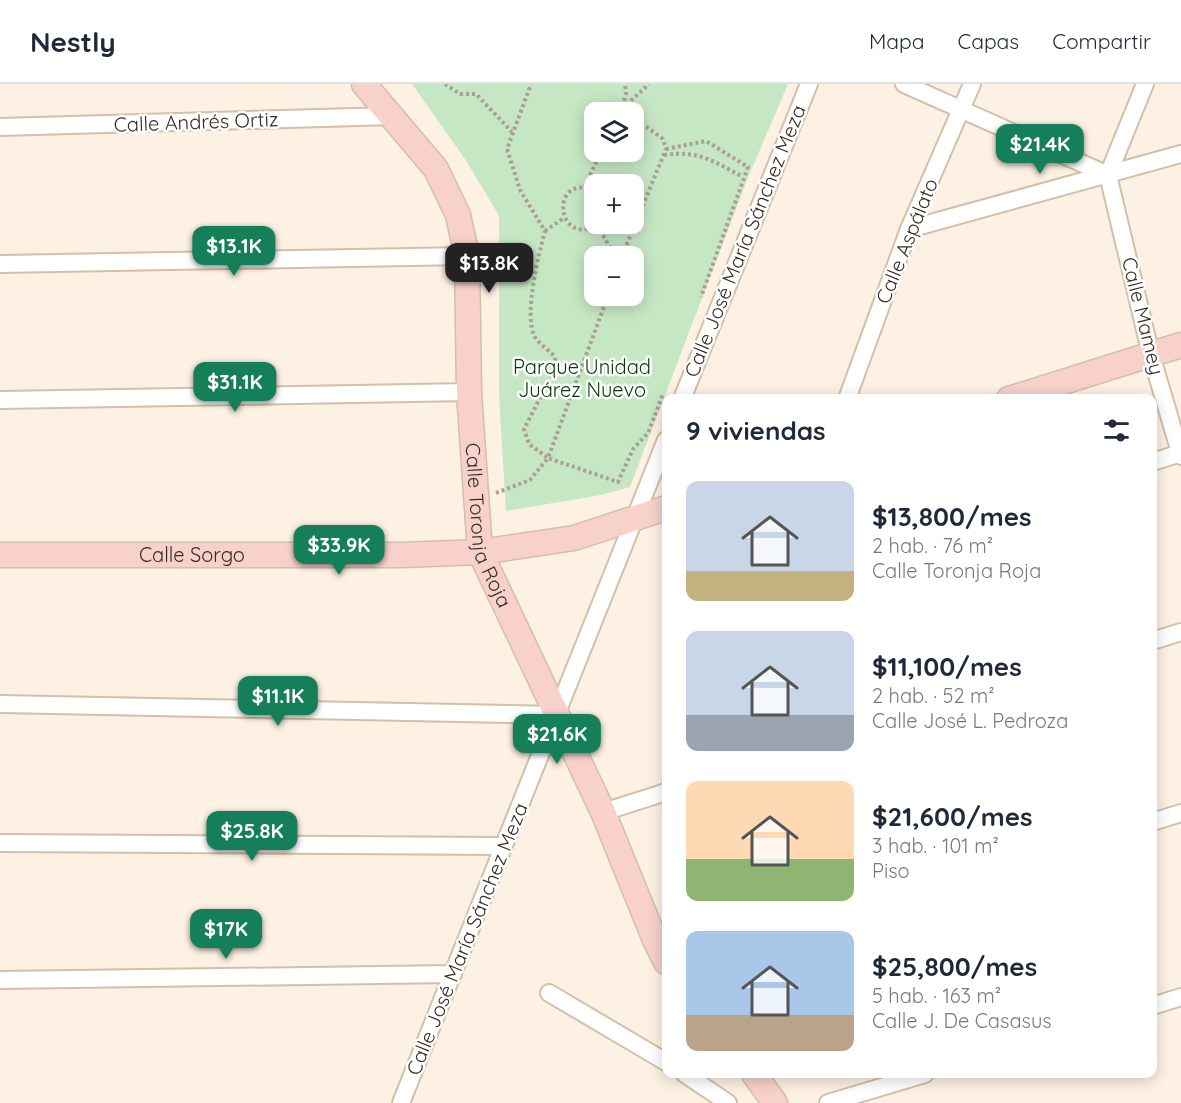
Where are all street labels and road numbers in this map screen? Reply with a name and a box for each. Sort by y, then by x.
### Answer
street label: Calle José María Sánchez Meza [678,101,811,381]
street label: Calle Andrés Ortiz [113,106,279,137]
street label: Calle Aspálato [870,174,943,307]
street label: Calle Mamey [1117,254,1170,377]
street label: Calle Toronja Roja [461,442,517,611]
street label: Calle Sorgo [139,542,245,567]
street label: Calle José María Sánchez Meza [400,799,533,1079]

